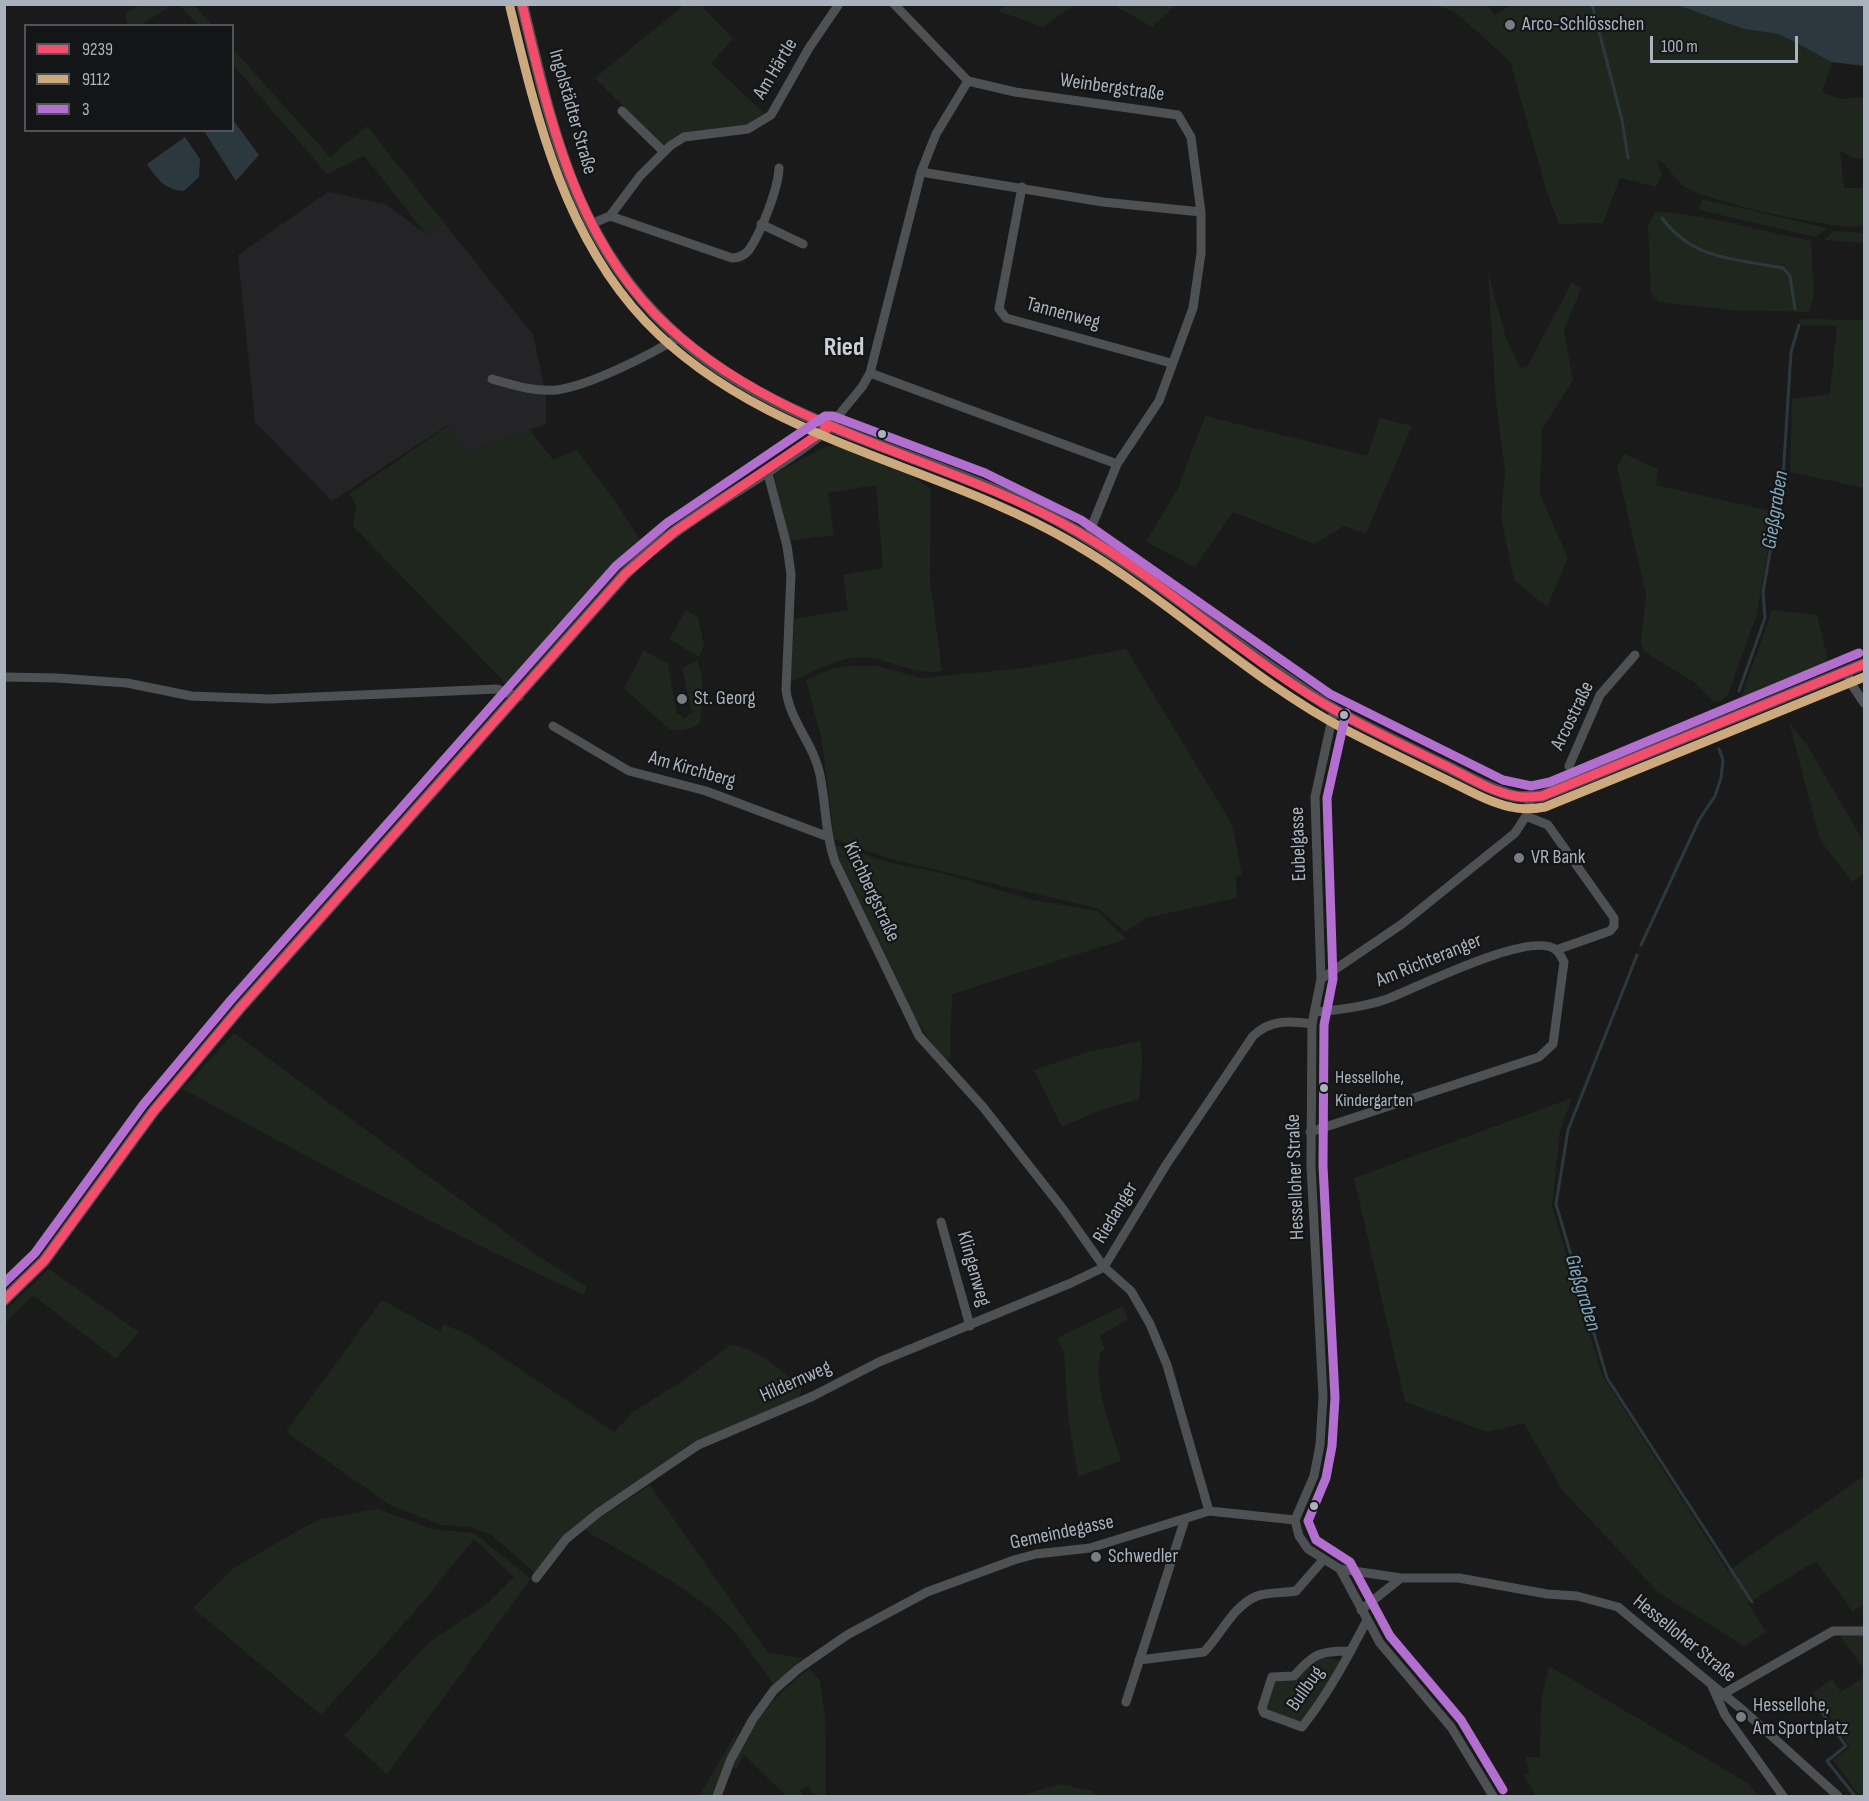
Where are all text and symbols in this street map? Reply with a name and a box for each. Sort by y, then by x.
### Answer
place label: Arco-Schlösschen [1522,13,1644,37]
marker: Arco-Schlösschen [1503,18,1517,32]
legend [24,24,234,132]
scale bar [1653,24,1802,62]
street label: Am Härtle [749,34,803,104]
text: 100 m [1661,36,1698,57]
text: 9239 [82,39,113,60]
street label: Ingolstädter Straße [543,47,601,177]
text: 9112 [82,69,110,90]
street label: Weinbergstraße [1058,69,1166,107]
text: 3 [82,99,90,120]
street label: Tannenweg [1023,293,1103,335]
district label: Ried [824,332,864,364]
unlabelled marker [876,428,888,440]
water label: Gießgraben [1757,469,1795,551]
street label: Arcostraße [1546,678,1600,754]
place label: St. Georg [694,687,755,711]
marker: St. Georg [675,692,689,706]
unlabelled marker [1338,709,1350,721]
street label: Am Kirchberg [646,746,738,794]
street label: Eubelgasse [1286,806,1312,882]
street label: Kirchbergstraße [837,838,905,946]
place label: VR Bank [1531,846,1585,870]
marker: VR Bank [1512,851,1526,865]
street label: Am Richteranger [1373,929,1485,993]
place label: Hessellohe, Kindergarten [1335,1067,1413,1110]
marker: Hessellohe, Kindergarten [1318,1082,1330,1094]
street label: Hesselloher Straße [1282,1114,1310,1240]
street label: Riedanger [1088,1178,1144,1248]
street label: Klingenweg [951,1229,995,1309]
water label: Gießgraben [1558,1252,1606,1334]
street label: Hildernweg [757,1356,835,1408]
unlabelled marker [1308,1500,1320,1512]
street label: Gemeindegasse [1008,1510,1116,1556]
place label: Schwedler [1108,1545,1178,1569]
marker: Schwedler [1089,1550,1103,1564]
street label: Hesselloher Straße [1628,1590,1740,1688]
street label: Bullbug [1282,1662,1330,1716]
place label: Hessellohe, Am Sportplatz [1753,1694,1848,1741]
marker: Hessellohe, Am Sportplatz [1734,1710,1748,1724]

